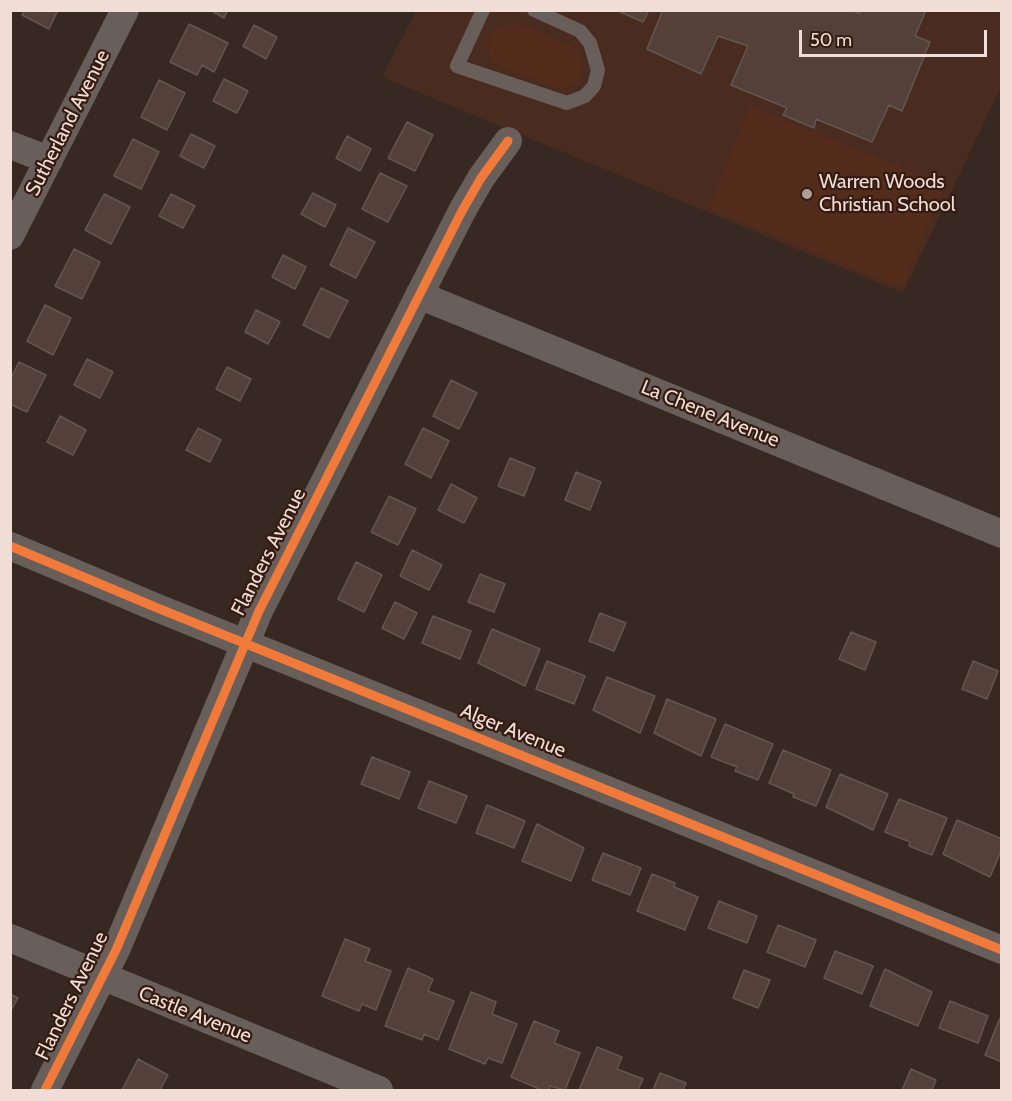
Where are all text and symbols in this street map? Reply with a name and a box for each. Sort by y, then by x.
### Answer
scale bar [802,18,990,56]
text: 50 m [810,29,852,51]
street label: Sutherland Avenue [21,46,115,200]
place label: Warren Woods Christian School [819,170,956,217]
marker: Warren Woods Christian School [800,187,814,201]
street label: La Chene Avenue [637,375,783,453]
street label: Flanders Avenue [227,484,311,620]
street label: Alger Avenue [457,699,569,763]
street label: Flanders Avenue [31,928,113,1064]
street label: Castle Avenue [135,981,255,1049]

